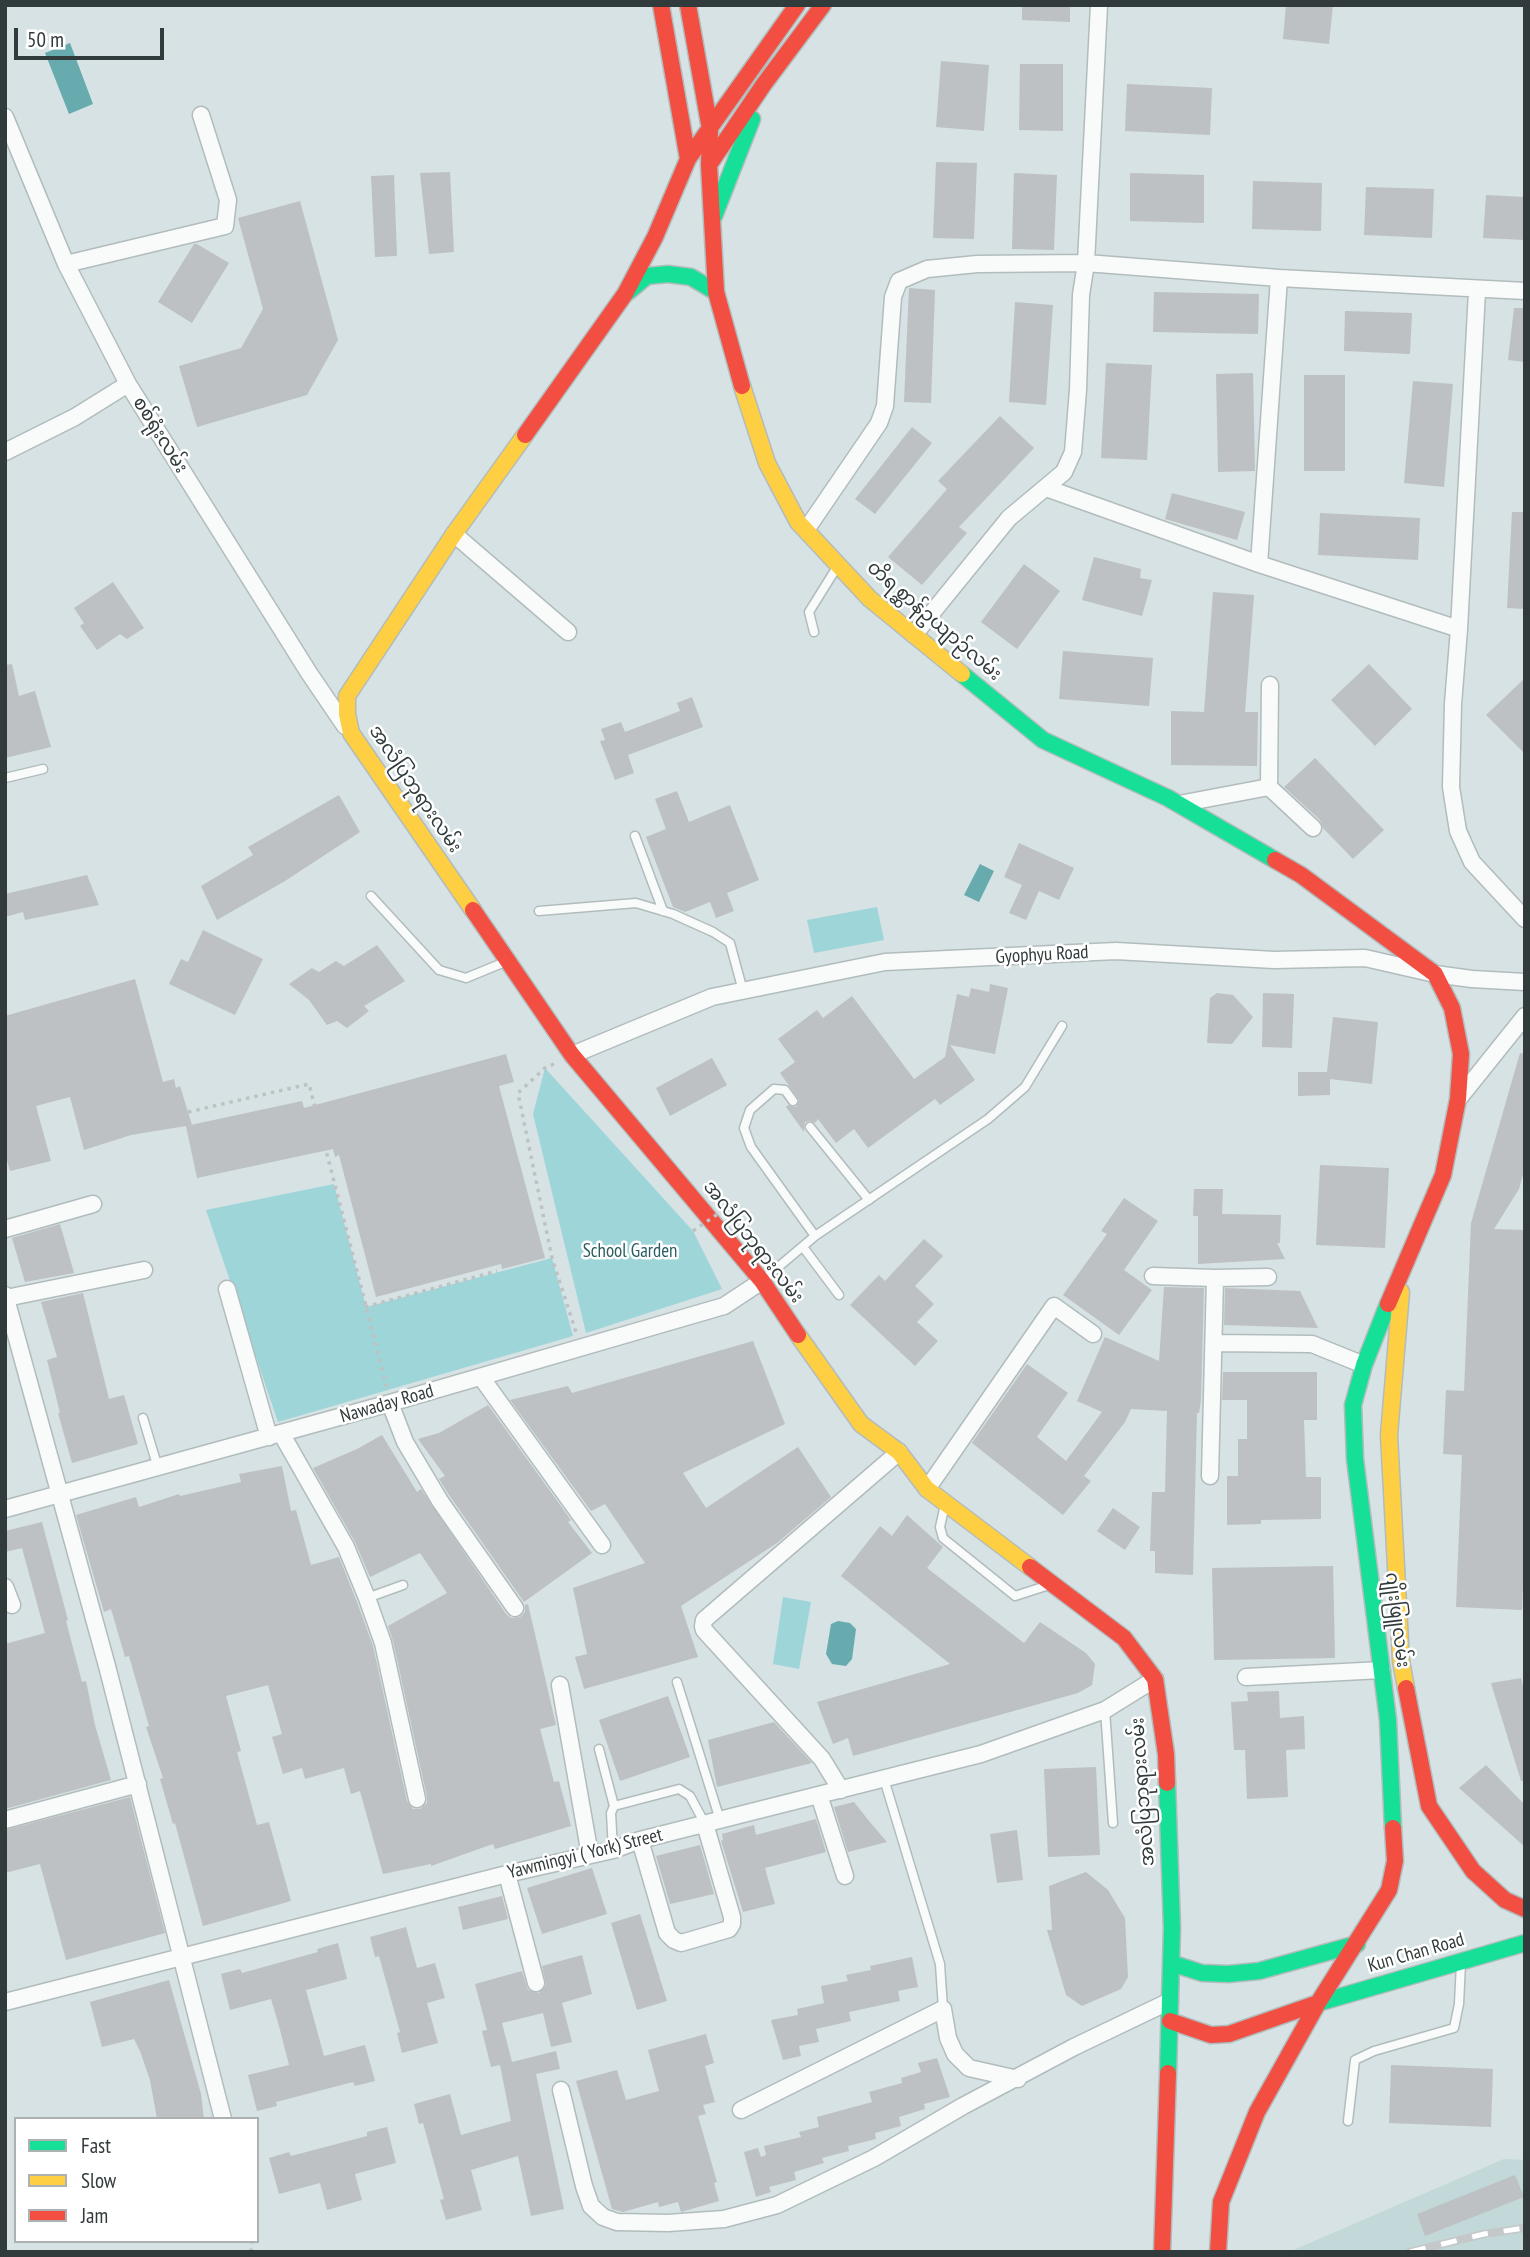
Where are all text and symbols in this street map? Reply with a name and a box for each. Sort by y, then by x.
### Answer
scale bar [18,14,168,58]
text: 50 m [27,26,64,53]
street label: စစ်ရုံးလမ်း [128,393,192,477]
street label: တိရစ္ဆာန်ဥယျာဉ်လမ်း [862,556,1006,686]
street label: အလံပြဘုရားလမ်း [364,721,466,857]
street label: Gyophyu Road [995,941,1089,969]
street label: အလံပြဘုရားလမ်း [698,1176,808,1308]
park label: School Garden [583,1241,677,1263]
street label: Nawaday Road [338,1380,436,1428]
street label: ဂျိုးဖြူလမ်း [1380,1571,1414,1669]
street label: အလံပြဘုရားလမ်း [1126,1717,1160,1867]
street label: Yawmingyi ( York) Street [505,1824,665,1884]
street label: Kun Chan Road [1365,1928,1467,1978]
legend [14,2117,259,2243]
text: Fast [81,2132,111,2159]
text: Slow [81,2167,116,2194]
text: Jam [81,2202,108,2229]

